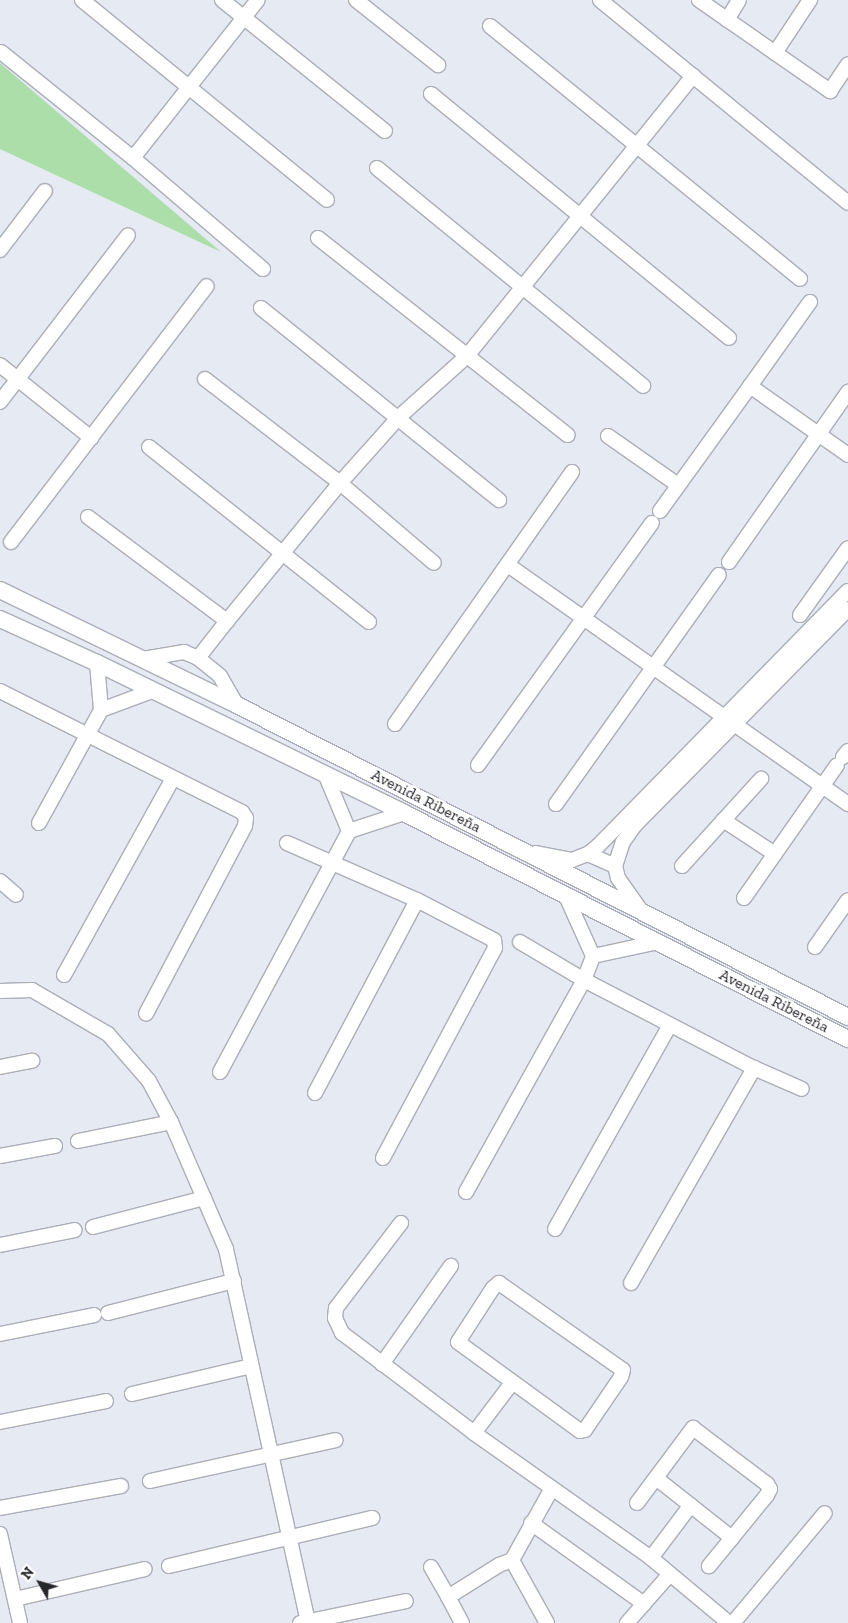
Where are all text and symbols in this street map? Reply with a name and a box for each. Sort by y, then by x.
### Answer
street label: Avenida Ribereña [368,765,484,837]
street label: Avenida Ribereña [716,965,832,1037]
north arrow [15,1558,65,1608]
text: N [18,1564,38,1583]

